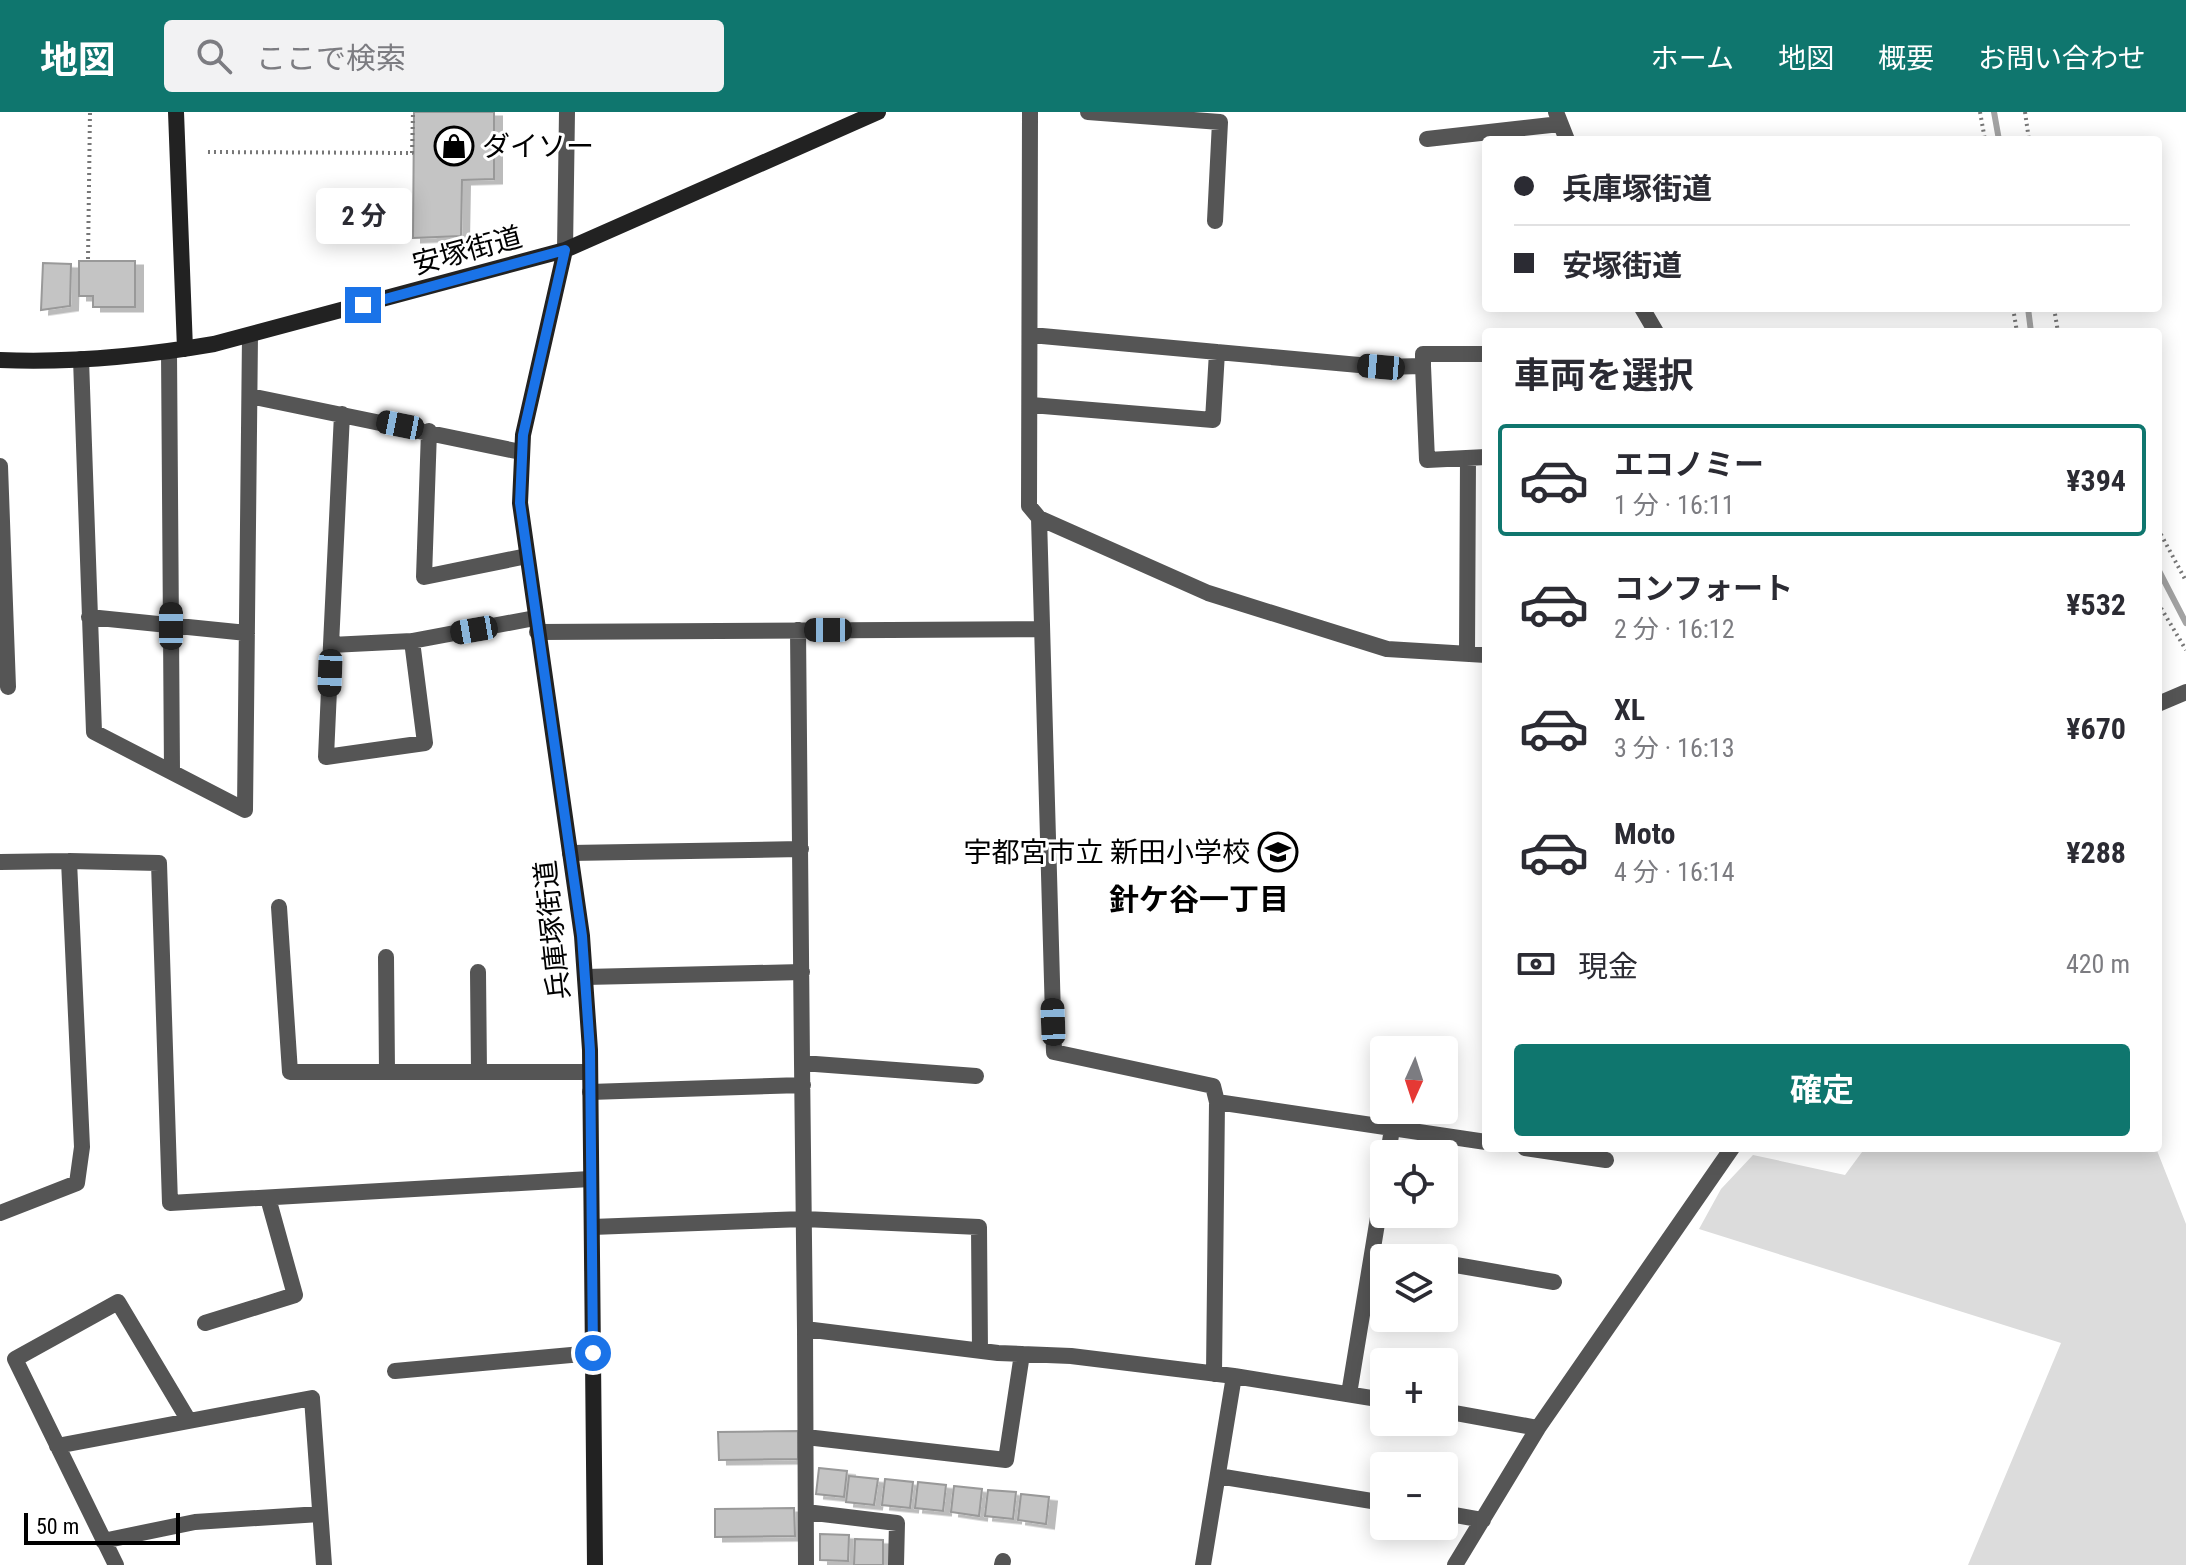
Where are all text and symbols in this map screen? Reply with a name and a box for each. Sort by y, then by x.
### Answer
search box [164,20,724,92]
icon: search [192,34,236,78]
text: 地図 [40,38,116,82]
text: ここで検索 [256,41,406,76]
text: ホーム [1651,42,1734,75]
text: 地図 [1778,42,1834,75]
text: 概要 [1878,42,1934,75]
text: お問い合わせ [1978,42,2146,75]
shop icon: ダイソー [433,125,475,167]
place label: ダイソー [482,130,594,163]
text: 兵庫塚街道 [1562,171,1712,206]
callout: 2 分 [315,189,411,245]
text: 2 分 [341,201,387,231]
street label: 安塚街道 [409,220,525,281]
text: 安塚街道 [1562,248,1682,283]
route end [345,287,381,323]
car [1356,353,1406,381]
text: 車両を選択 [1514,355,1694,397]
car [374,409,426,441]
icon: car [1518,444,1590,516]
text: エコノミー [1614,447,1764,482]
text: ¥394 [2066,463,2126,498]
text: 1 分 · 16:11 [1614,490,1734,520]
icon: car [1518,568,1590,640]
text: コンフォート [1614,571,1793,606]
text: ¥532 [2066,587,2126,622]
car [159,602,183,650]
car [448,614,500,646]
text: 2 分 · 16:12 [1614,614,1734,644]
car [804,618,852,642]
car [317,649,343,697]
icon: car [1518,692,1590,764]
text: XL [1614,692,1645,727]
text: ¥670 [2066,711,2126,746]
text: 3 分 · 16:13 [1614,733,1734,763]
icon: car [1518,816,1590,888]
text: Moto [1614,816,1675,851]
school or university icon: 宇都宮市立 新田小学校 [1257,831,1299,873]
text: ¥288 [2066,835,2126,870]
place label: 宇都宮市立 新田小学校 [964,836,1250,869]
text: 4 分 · 16:14 [1614,857,1734,887]
street label: 兵庫塚街道 [529,859,576,1001]
district label: 針ケ谷一丁目 [1109,882,1289,917]
icon: cash [1514,942,1558,986]
text: 現金 [1578,949,1638,984]
text: 420 m [2066,949,2130,979]
car [1040,998,1066,1046]
north arrow [1370,1036,1458,1124]
map controls [1370,1036,1458,1540]
button: 確定 [1514,1044,2130,1136]
button: locate [1370,1140,1458,1228]
button: layers [1370,1244,1458,1332]
route start [575,1335,611,1371]
button: + [1370,1348,1458,1436]
button: − [1370,1452,1458,1540]
scale bar [24,1509,180,1545]
text: 50 m [36,1514,79,1539]

